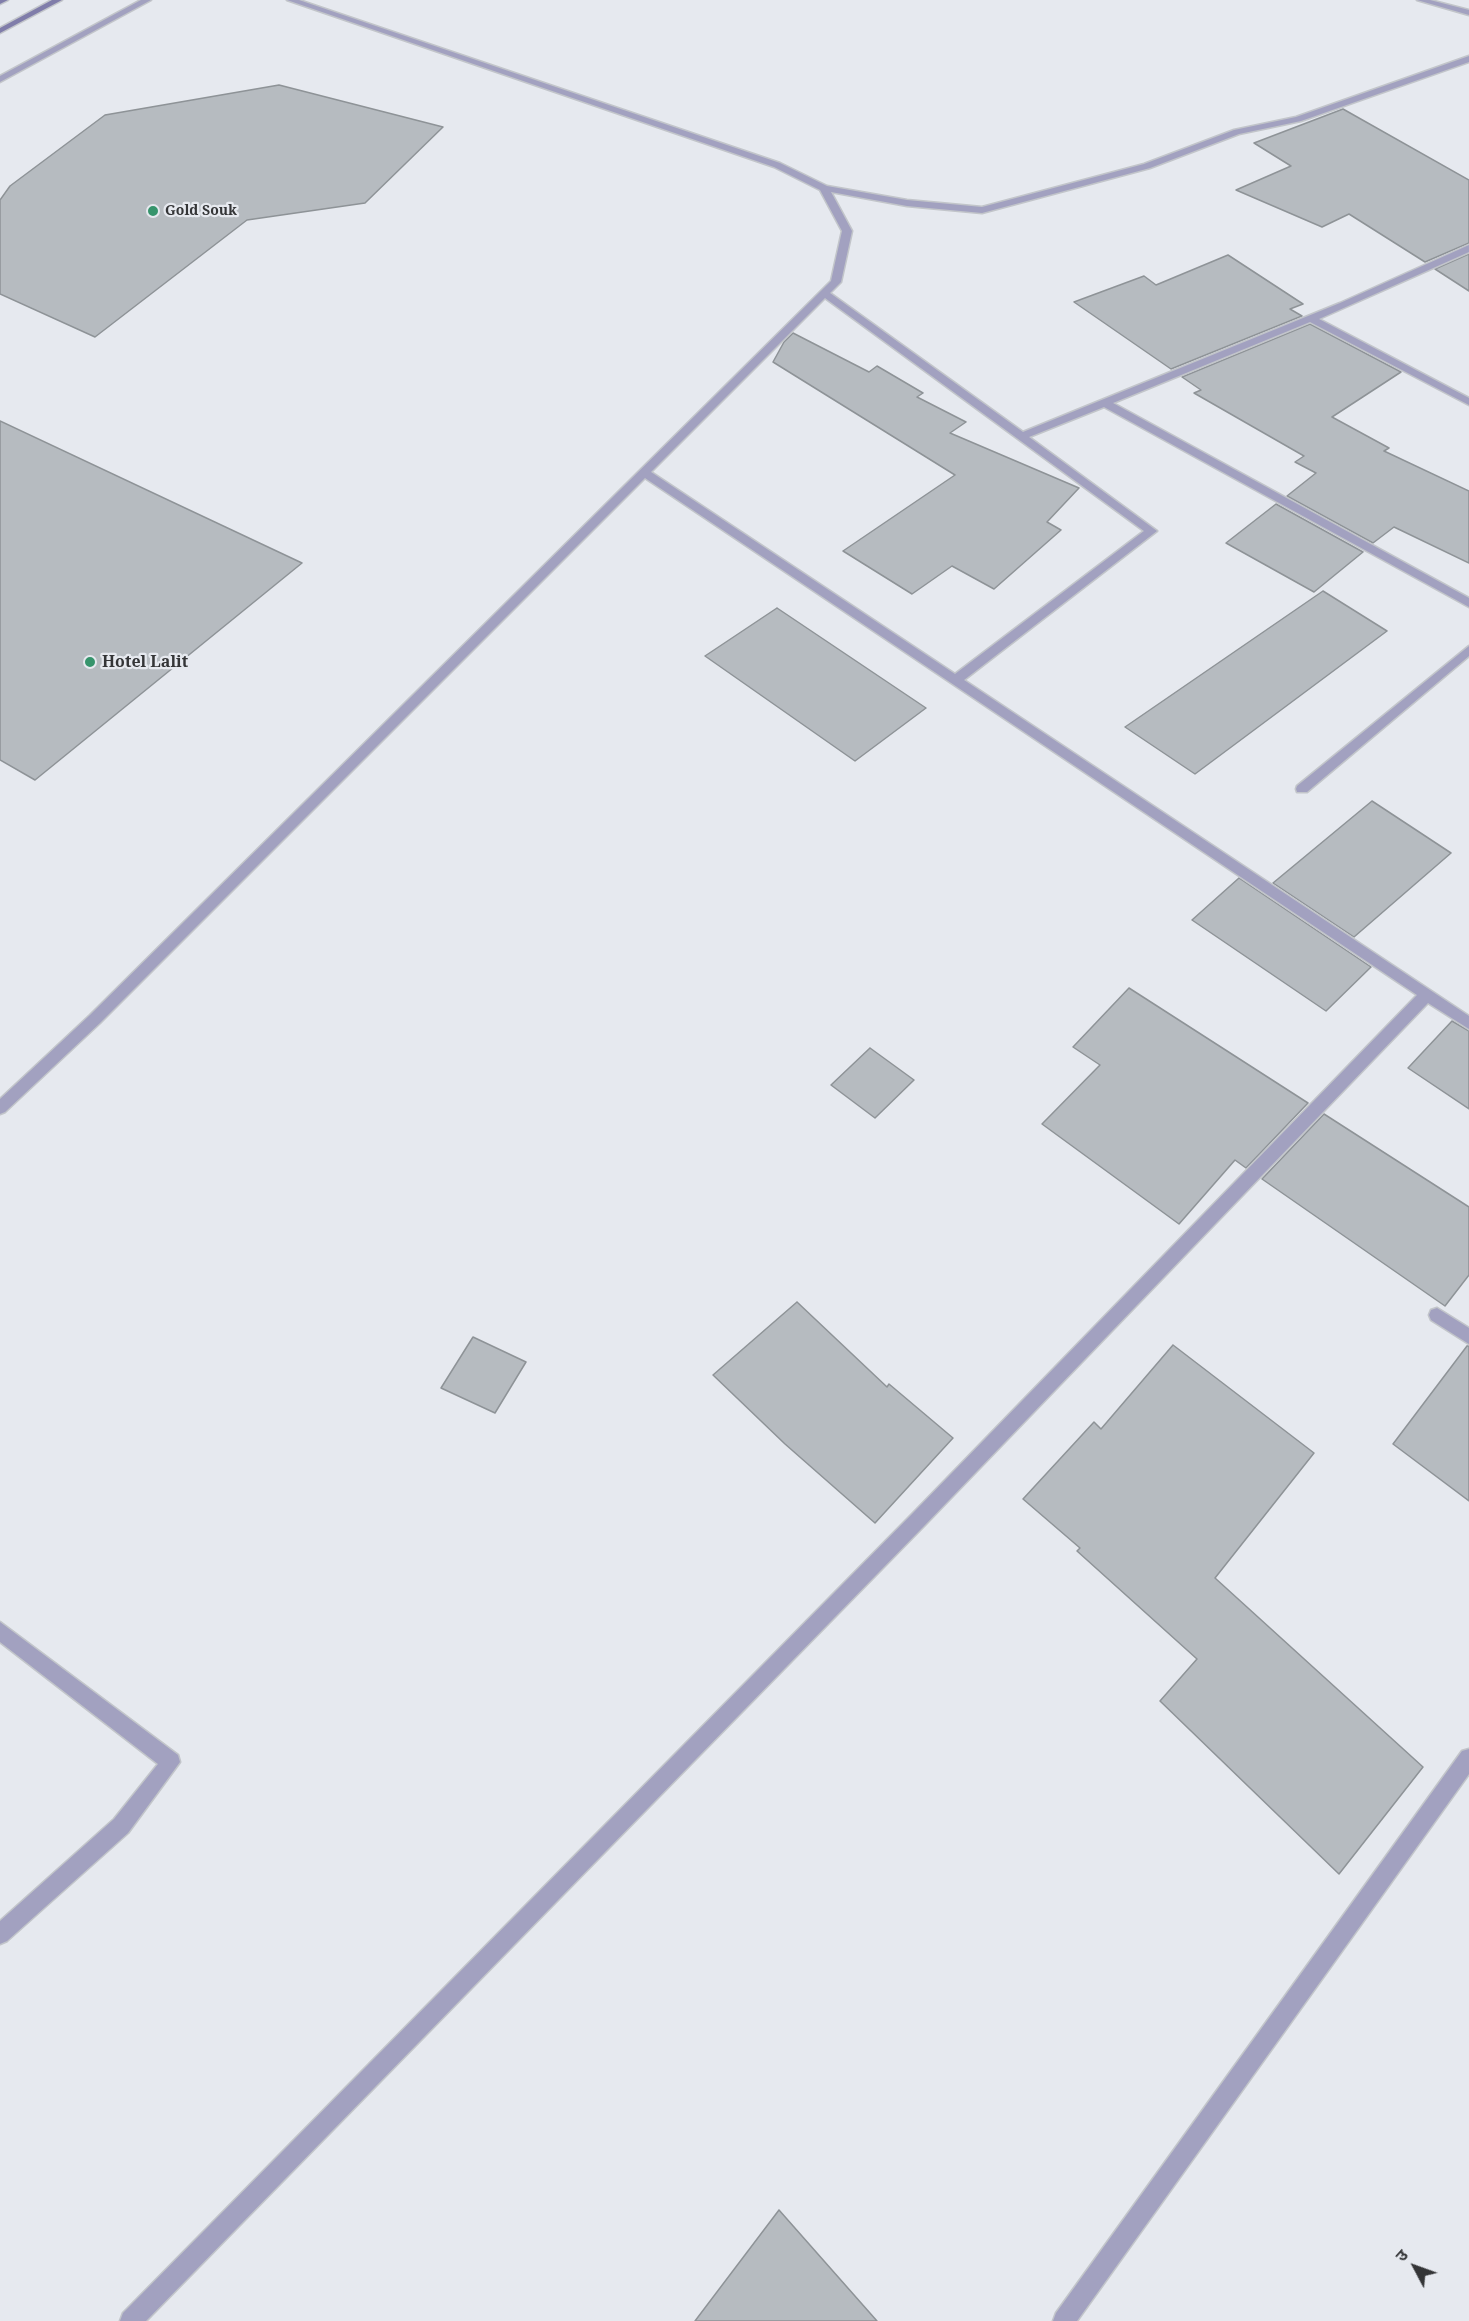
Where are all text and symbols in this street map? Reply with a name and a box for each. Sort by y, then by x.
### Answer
place label: Gold Souk [165,203,237,219]
marker: Gold Souk [146,204,160,218]
place label: Hotel Lalit [102,652,188,672]
marker: Hotel Lalit [83,655,97,669]
north arrow [1385,2237,1445,2297]
text: उ [1390,2244,1413,2266]

